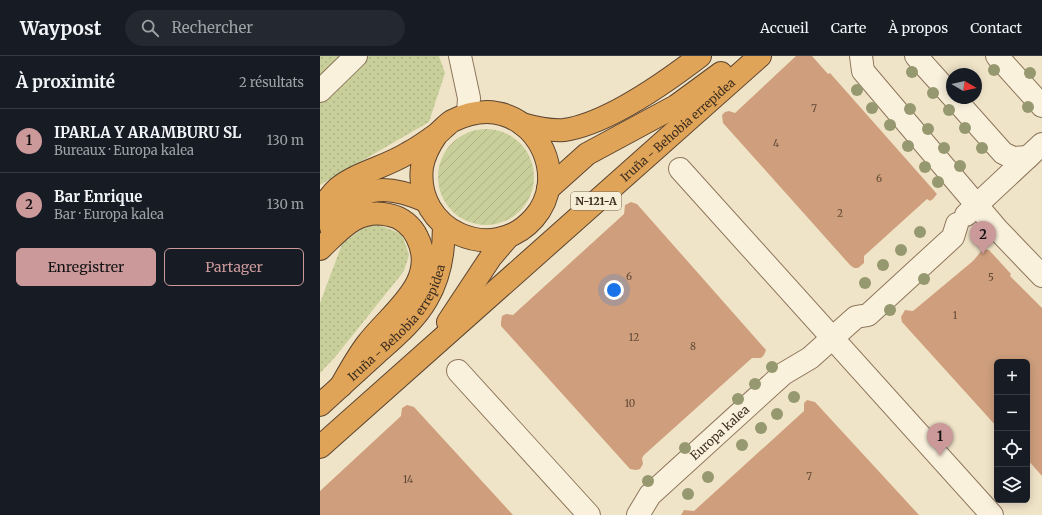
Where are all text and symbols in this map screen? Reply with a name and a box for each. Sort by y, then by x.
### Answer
search box [125,10,405,46]
text: Waypost [20,16,101,40]
icon: search [139,17,161,39]
text: Rechercher [171,18,253,37]
text: Accueil [760,19,809,37]
text: Carte [831,19,866,37]
text: À propos [888,19,948,37]
text: Contact [970,19,1022,37]
north arrow [946,68,982,104]
text: À proximité [16,71,115,93]
text: 2 résultats [239,74,304,91]
street label: Iruña - Behobia errepidea [617,74,738,184]
house number: 7 [811,102,817,115]
text: IPARLA Y ARAMBURU SL [54,123,241,142]
text: 1 [26,132,32,149]
text: 130 m [267,132,304,149]
house number: 4 [773,137,779,150]
text: Bureaux · Europa kalea [54,142,194,159]
house number: 6 [876,172,882,185]
text: Bar Enrique [54,187,142,206]
road number: N-121-A [571,192,621,210]
text: 2 [25,196,33,213]
text: 130 m [267,196,304,213]
text: Bar · Europa kalea [54,206,164,223]
house number: 2 [837,207,843,220]
pin: 2 [970,221,996,254]
button: Enregistrer [16,248,156,286]
button: Partager [164,248,304,286]
street label: Iruña - Behobia errepidea [344,262,448,384]
house number: 6 [626,270,632,283]
house number: 5 [988,271,994,284]
your location [604,280,624,300]
house number: 1 [953,309,958,322]
house number: 12 [629,331,639,344]
house number: 8 [690,340,696,353]
map controls [994,359,1030,503]
button: + [994,359,1030,395]
button: − [994,395,1030,431]
house number: 10 [625,397,635,410]
street label: Europa kalea [687,401,752,463]
pin: 1 [927,423,953,456]
button: locate [994,431,1030,467]
button: layers [994,467,1030,503]
house number: 7 [806,470,812,483]
house number: 14 [403,473,413,486]

